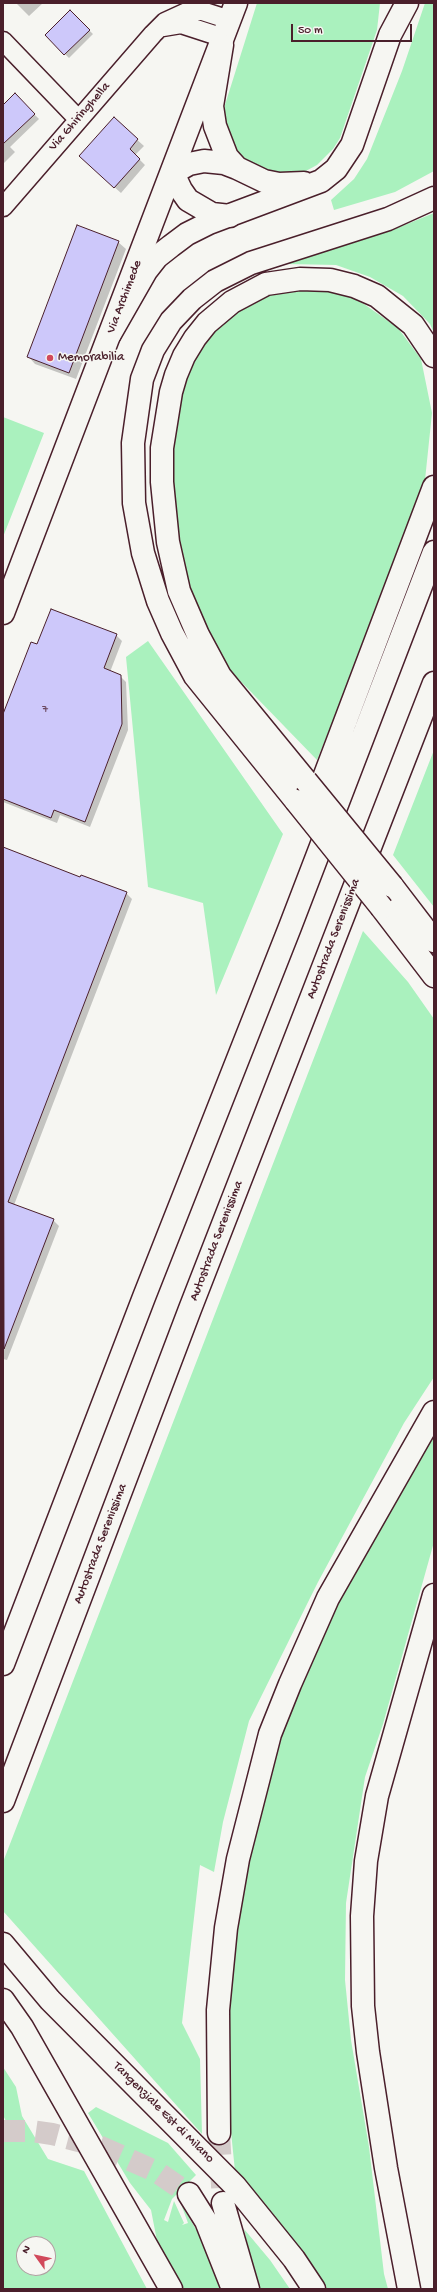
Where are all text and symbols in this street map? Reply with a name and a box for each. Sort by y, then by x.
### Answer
scale bar [293,16,414,42]
text: 50 m [298,24,323,38]
street label: Via Ghiringhella [46,79,114,155]
street label: Via Archimede [104,258,146,336]
place label: Memorabilia [58,350,124,366]
marker: Memorabilia [45,353,55,363]
house number: 7 [42,703,48,717]
street label: Autostrada Serenissima [304,877,364,1001]
street label: Autostrada Serenissima [187,1179,247,1303]
street label: Autostrada Serenissima [71,1482,131,1606]
street label: Tangenziale Est di Milano [109,2059,217,2167]
north arrow [16,2236,56,2276]
text: N [20,2244,34,2256]

